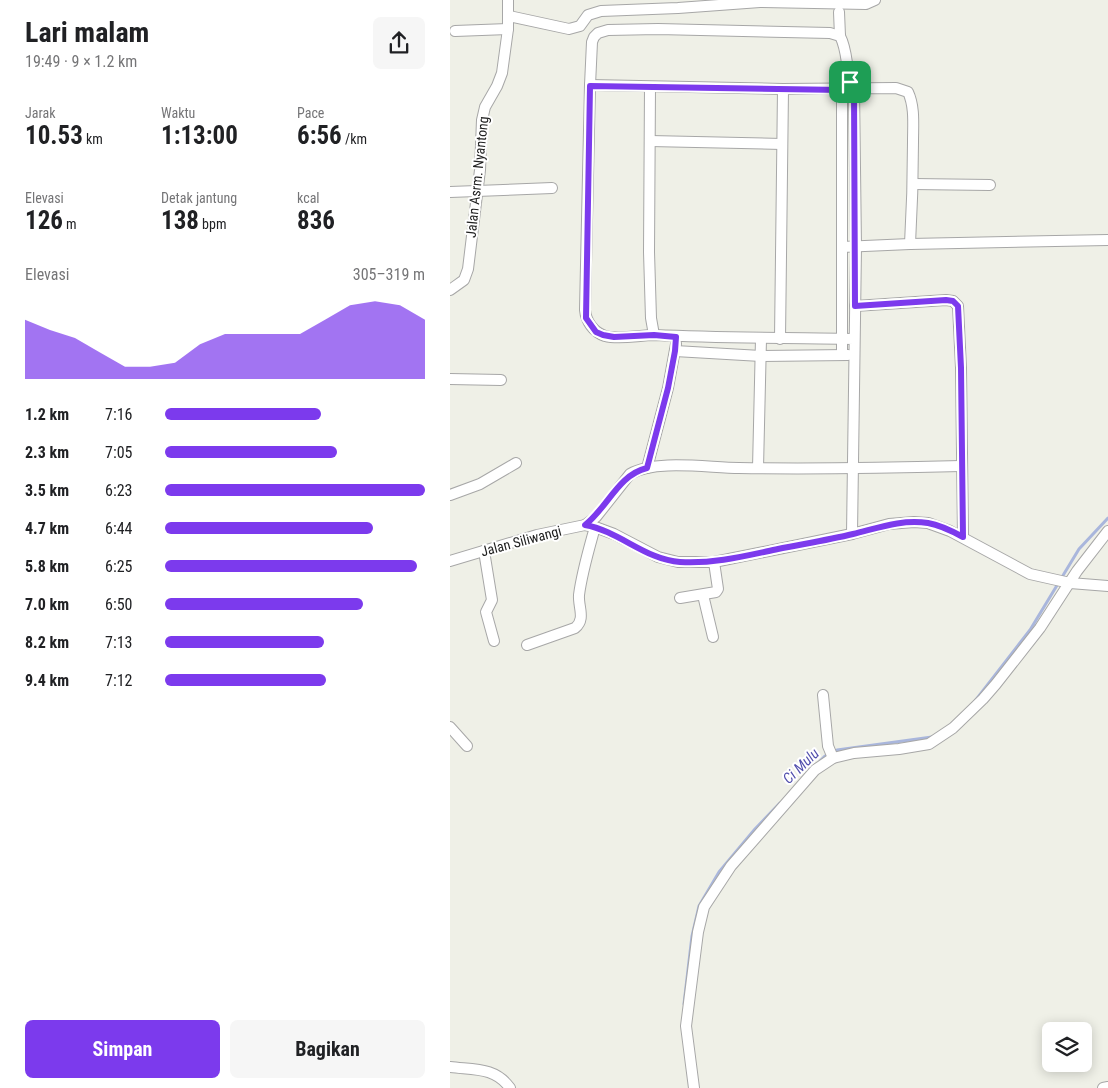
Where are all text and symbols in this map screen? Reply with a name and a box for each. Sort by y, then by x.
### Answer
text: Lari malam [25,16,149,49]
button: share [373,17,425,69]
text: 19:49 · 9 × 1.2 km [25,52,137,71]
pin [829,61,871,103]
icon: arrive [836,68,864,96]
text: Jarak [25,105,55,121]
text: Waktu [161,105,195,121]
text: Pace [297,105,324,121]
street label: Jalan Asrm. Nyantong [463,115,491,239]
text: 10.53 [25,121,83,150]
text: 1:13:00 [161,121,238,150]
text: 6:56 [297,121,342,150]
text: km [83,131,103,147]
text: /km [342,131,367,147]
text: Elevasi [25,190,64,206]
text: Detak jantung [161,190,237,206]
text: kcal [297,190,320,206]
text: 126 [25,206,63,235]
text: 138 [161,206,199,235]
text: 836 [297,206,335,235]
text: m [63,216,77,232]
text: bpm [199,216,226,232]
text: Elevasi [25,265,69,284]
text: 305–319 m [353,265,425,284]
text: 1.2 km [25,405,69,424]
text: 7:16 [105,405,132,424]
text: 2.3 km [25,443,69,462]
text: 7:05 [105,443,132,462]
text: 3.5 km [25,481,69,500]
text: 6:23 [105,481,132,500]
text: 4.7 km [25,519,69,538]
text: 6:44 [105,519,132,538]
street label: Jalan Siliwangi [479,523,563,559]
text: 5.8 km [25,557,69,576]
text: 6:25 [105,557,132,576]
text: 7.0 km [25,595,69,614]
text: 6:50 [105,595,132,614]
text: 8.2 km [25,633,69,652]
text: 7:13 [105,633,132,652]
text: 9.4 km [25,671,69,690]
text: 7:12 [105,671,132,690]
water label: Ci Mulu [779,744,823,788]
button: Simpan [25,1020,220,1078]
button: Bagikan [230,1020,425,1078]
map controls [1042,1022,1092,1072]
button: layers [1042,1022,1092,1072]

